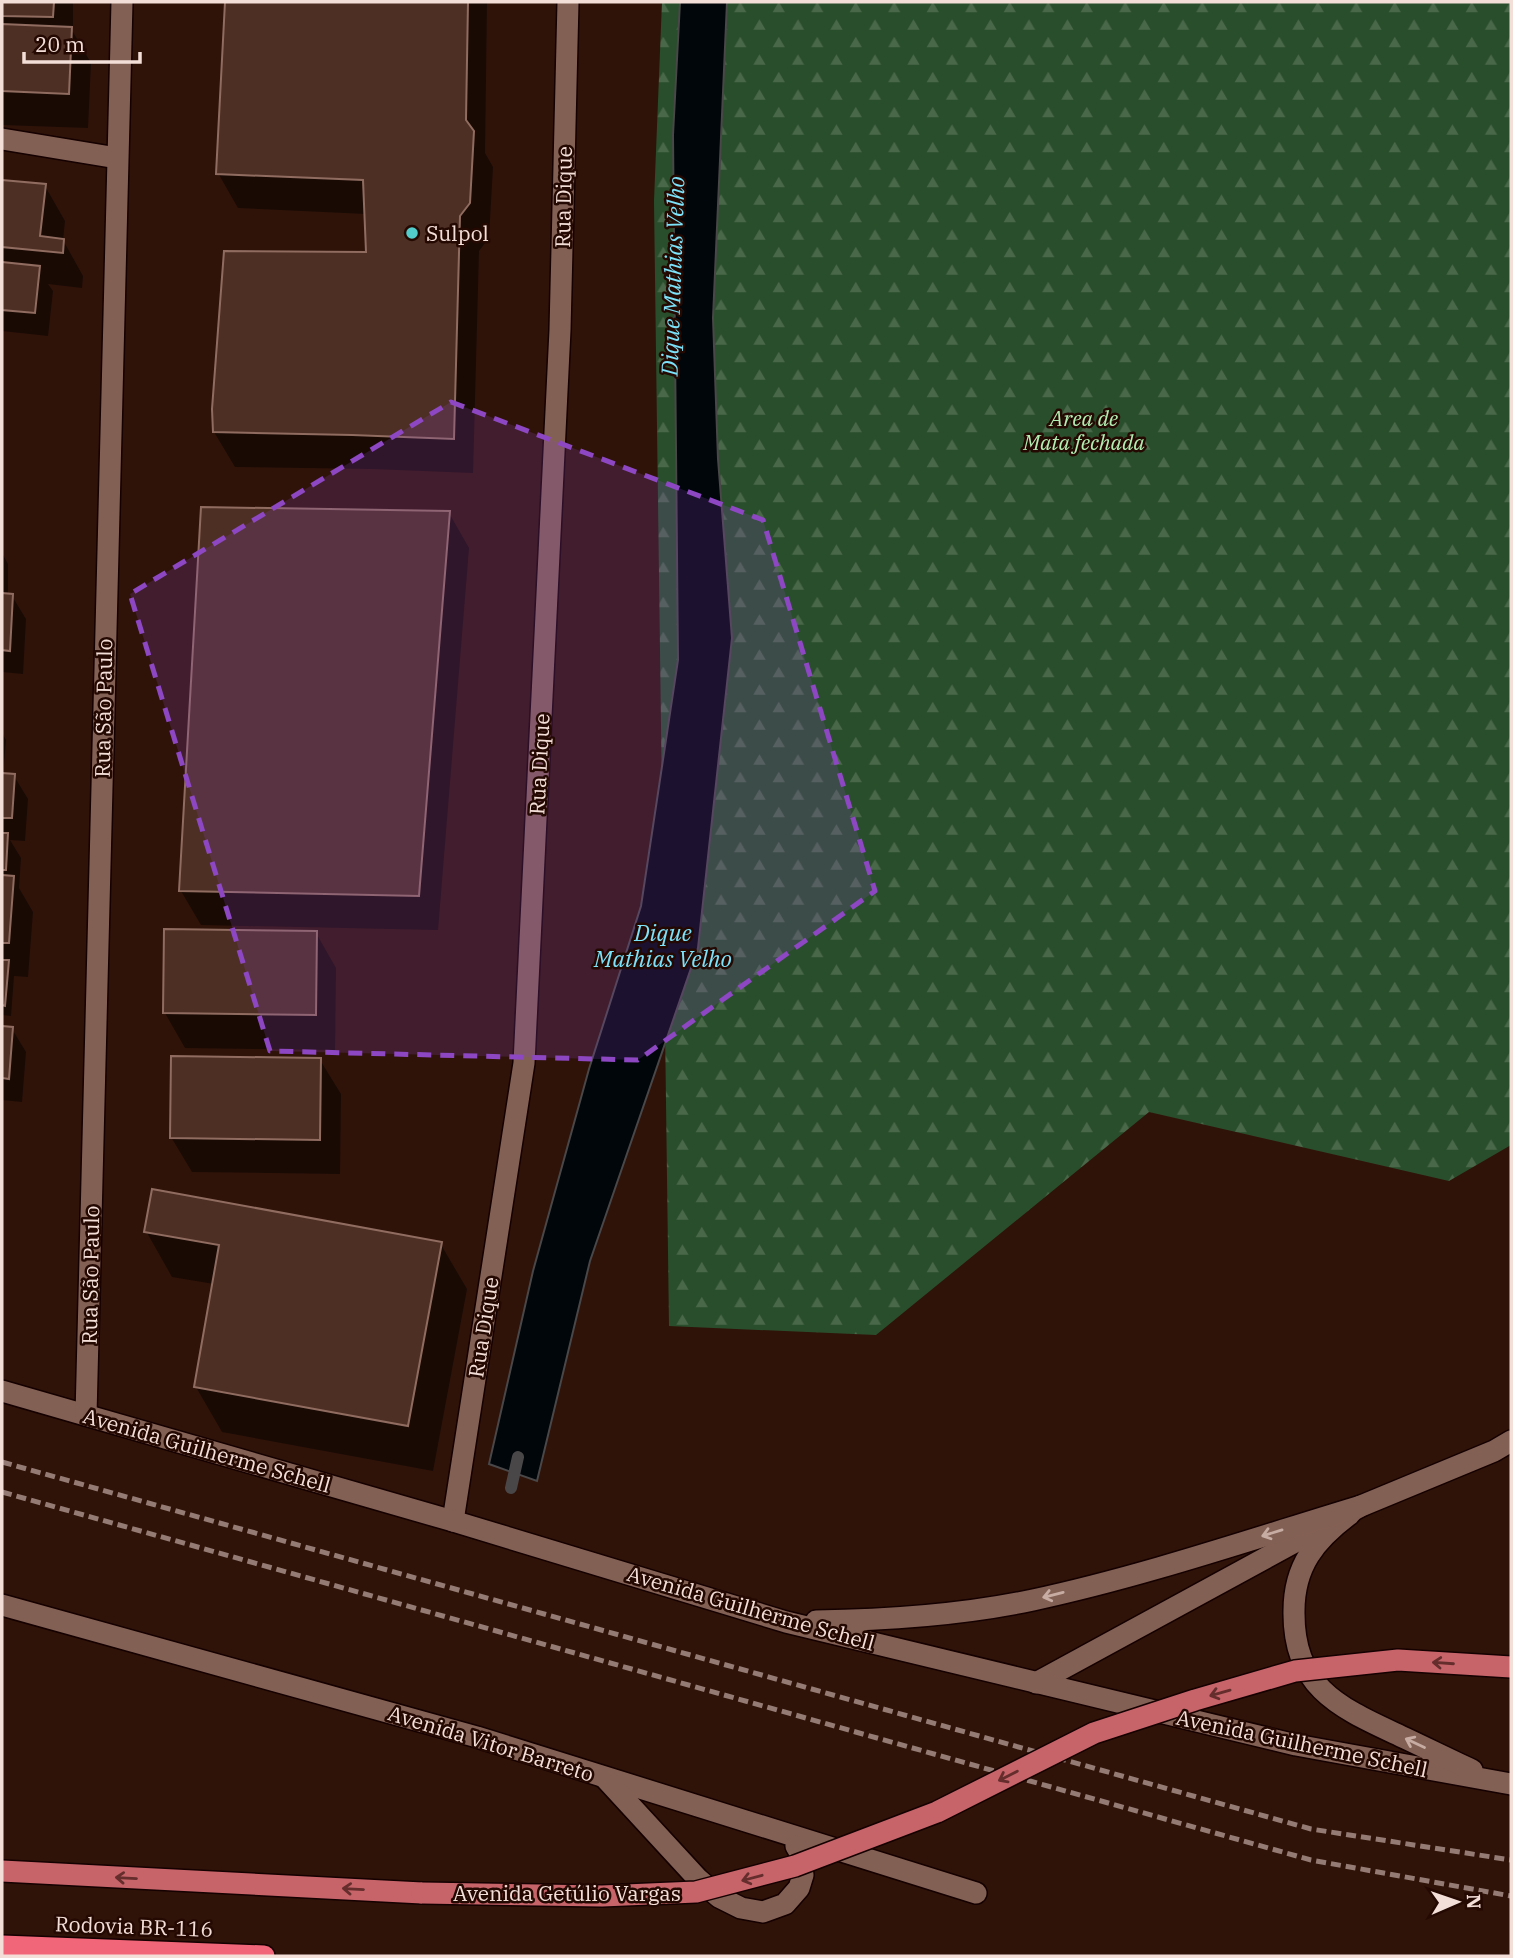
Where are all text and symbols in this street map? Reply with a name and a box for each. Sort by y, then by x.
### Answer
scale bar [24,21,140,65]
text: 20 m [35,30,85,58]
street label: Rua Dique [548,146,578,248]
water label: Dique Mathias Velho [653,175,690,378]
place label: Sulpol [426,219,489,247]
marker: Sulpol [404,225,420,241]
park label: Area de Mata fechada [1022,404,1145,456]
street label: Rua São Paulo [88,638,118,778]
street label: Rua Dique [522,713,556,815]
water label: Dique Mathias Velho [593,917,732,973]
street label: Rua São Paulo [75,1205,105,1345]
street label: Rua Dique [461,1275,505,1379]
street label: Avenida Guilherme Schell [80,1401,334,1499]
one-way arrow [1261,1527,1283,1540]
street label: Avenida Guilherme Schell [624,1559,878,1657]
one-way arrow [1042,1589,1065,1602]
one-way arrow [1432,1656,1455,1669]
one-way arrow [1209,1687,1231,1700]
street label: Avenida Vitor Barreto [385,1698,597,1788]
street label: Avenida Guilherme Schell [1174,1703,1430,1783]
one-way arrow [1405,1736,1426,1749]
one-way arrow [998,1769,1019,1783]
north arrow [1422,1867,1492,1937]
one-way arrow [115,1871,138,1884]
one-way arrow [741,1872,763,1885]
street label: Avenida Getúlio Vargas [453,1879,681,1907]
one-way arrow [342,1883,365,1896]
text: N [1462,1893,1486,1909]
street label: Rodovia BR-116 [54,1909,214,1943]

